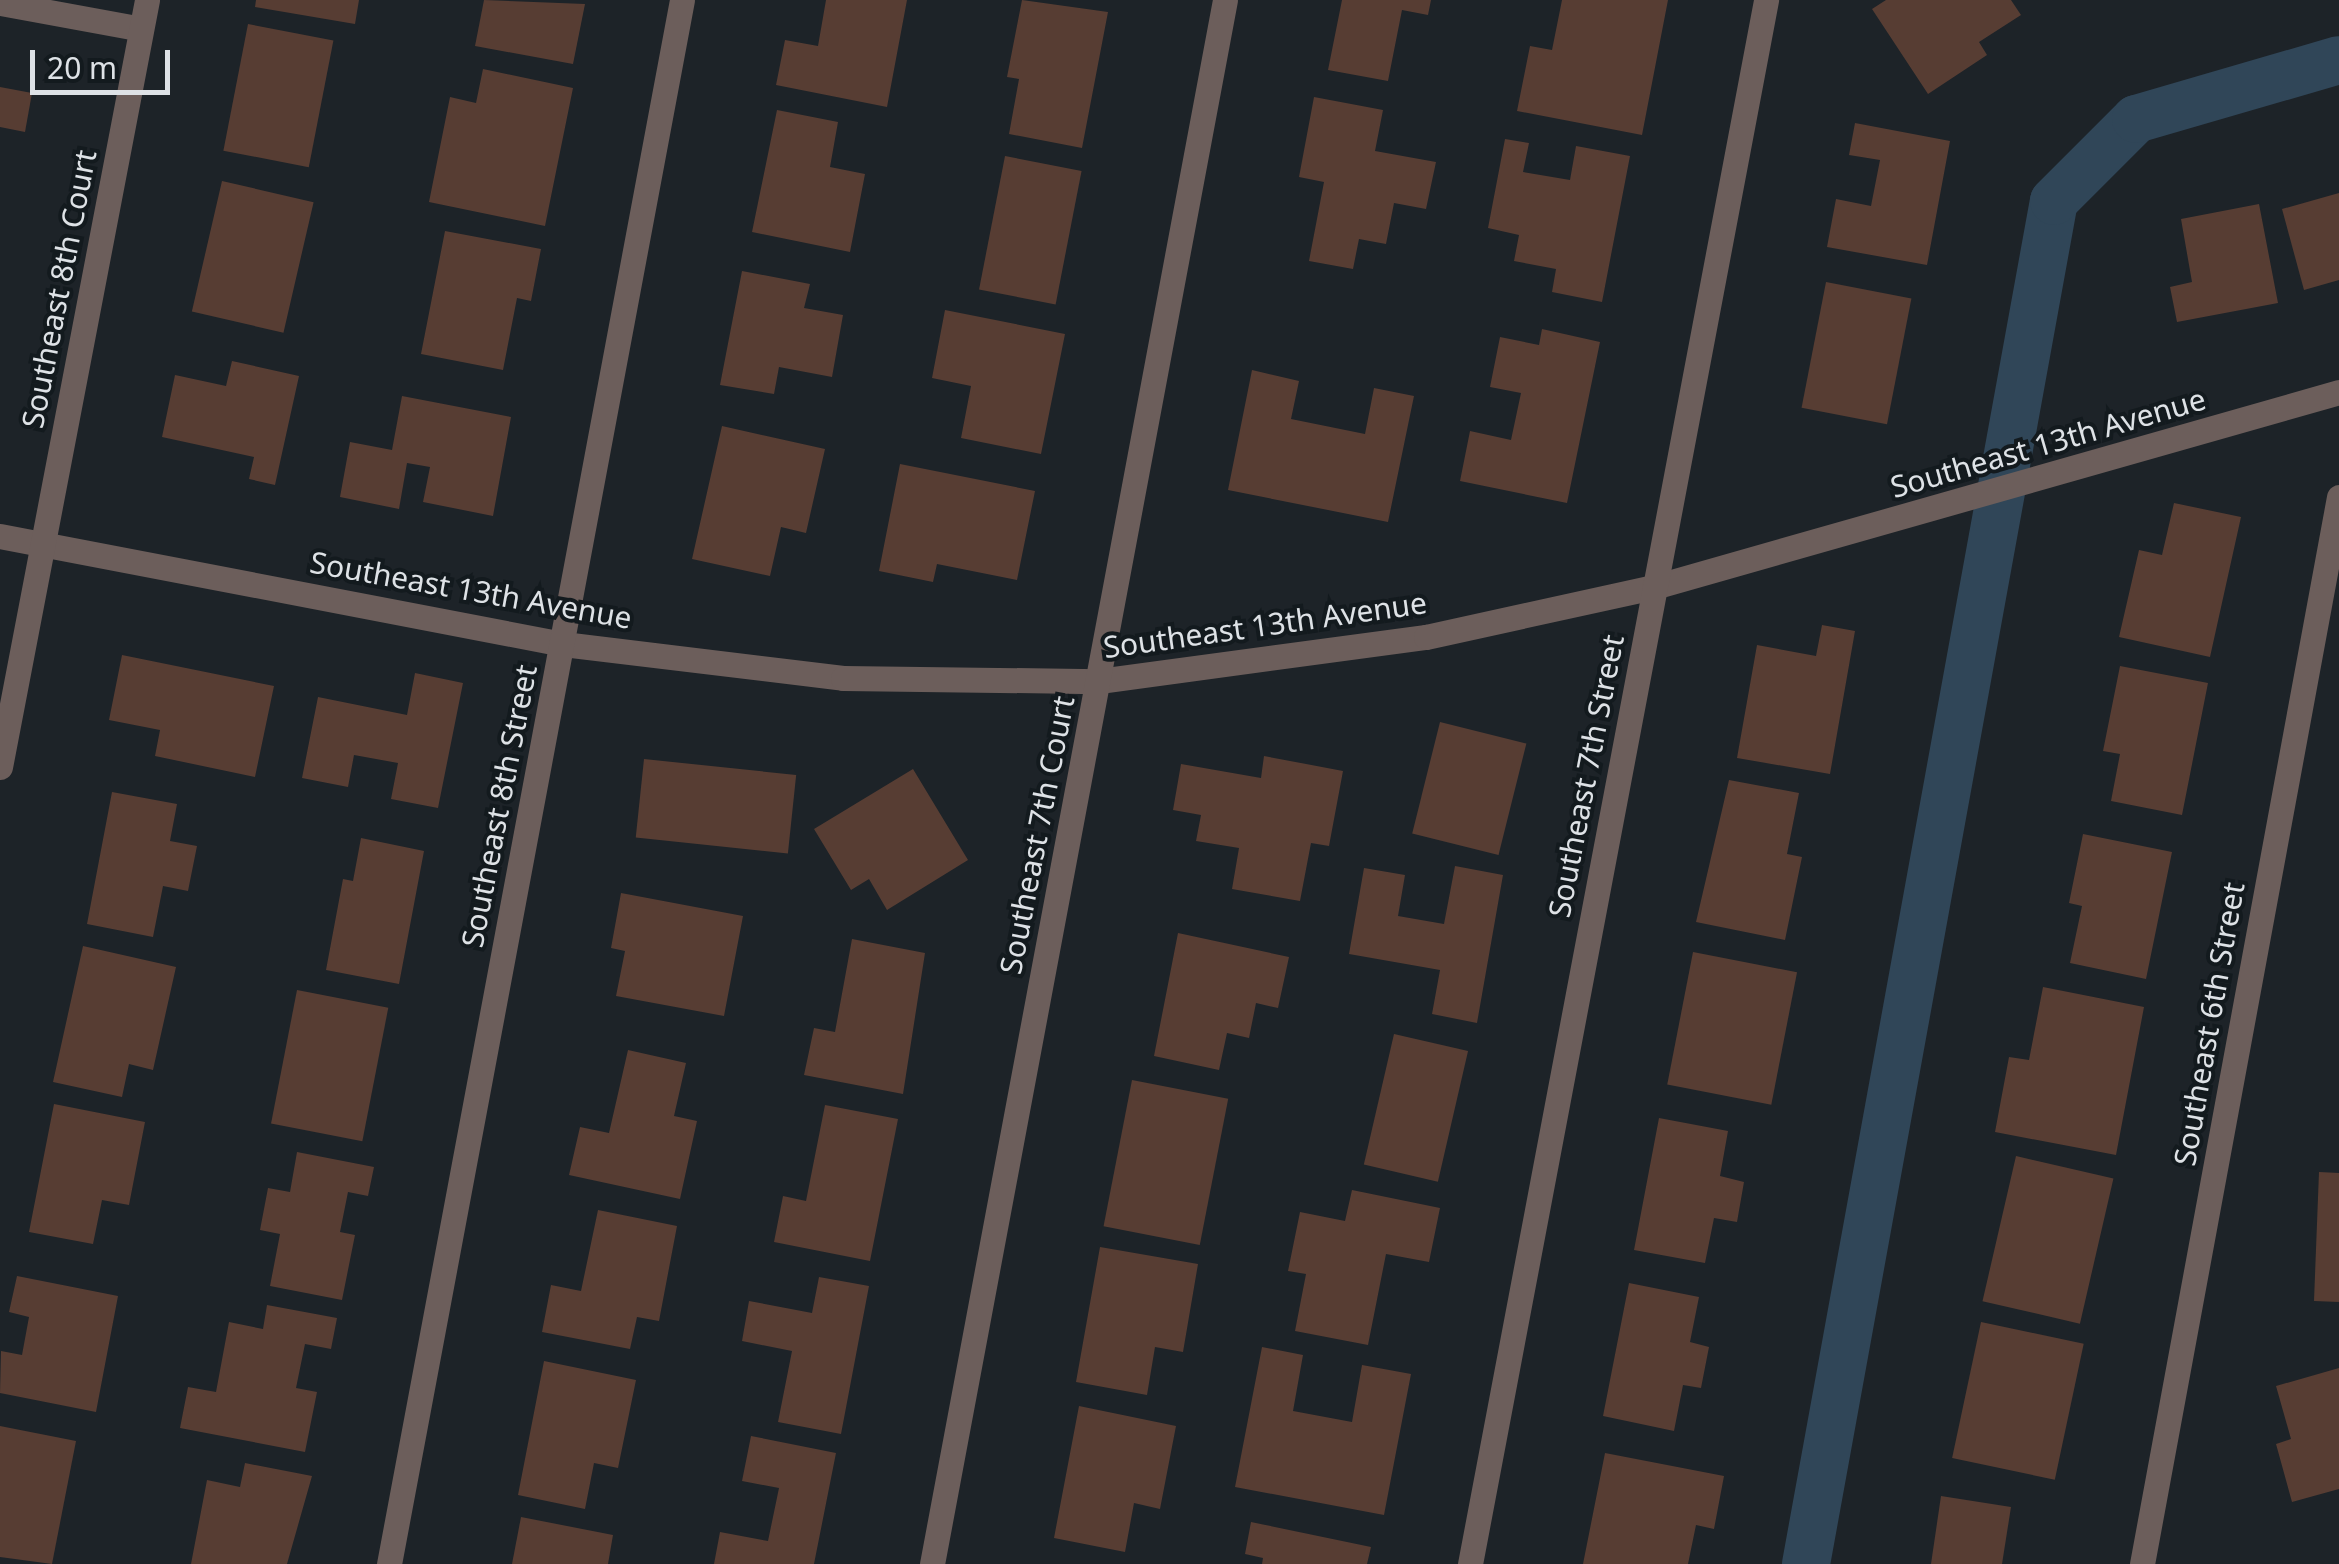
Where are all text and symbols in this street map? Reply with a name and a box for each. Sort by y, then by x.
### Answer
scale bar [35,30,175,92]
text: 20 m [47,47,117,88]
street label: Southeast 8th Court [14,147,104,431]
street label: Southeast 13th Avenue [1886,381,2210,505]
street label: Southeast 13th Avenue [307,544,635,636]
street label: Southeast 13th Avenue [1101,584,1429,666]
street label: Southeast 7th Street [1541,632,1631,920]
street label: Southeast 8th Street [454,662,544,950]
street label: Southeast 7th Court [992,693,1082,977]
street label: Southeast 6th Street [2166,879,2252,1169]

